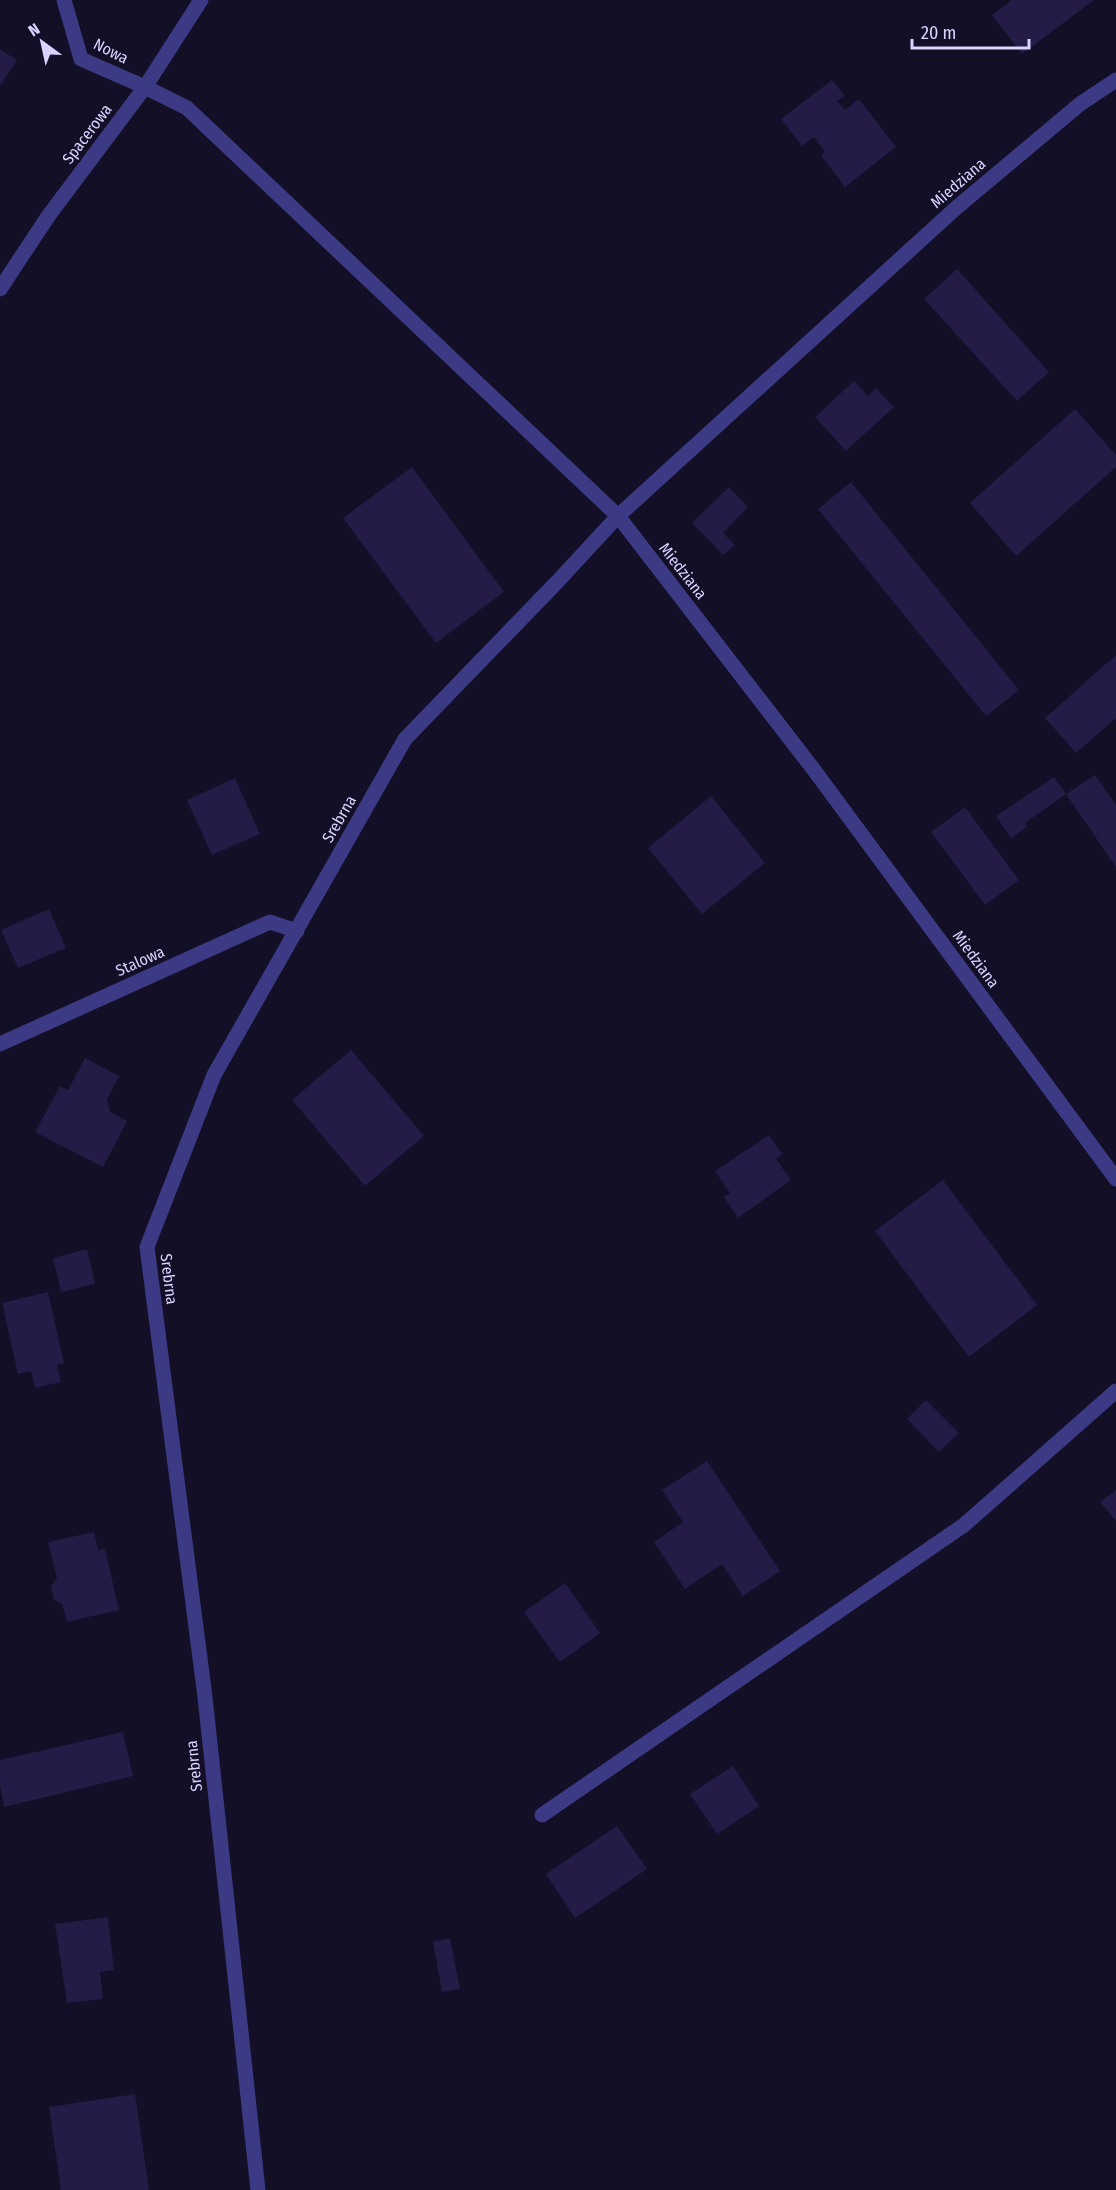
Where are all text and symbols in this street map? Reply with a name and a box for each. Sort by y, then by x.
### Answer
north arrow [12,12,72,72]
scale bar [912,12,1029,50]
text: N [25,19,43,40]
text: 20 m [921,22,956,44]
street label: Nowa [91,34,132,68]
street label: Spacerowa [58,100,116,168]
street label: Miedziana [927,154,989,212]
street label: Miedziana [655,539,711,603]
street label: Srebrna [318,792,360,846]
street label: Miedziana [949,927,1003,992]
street label: Stalowa [113,942,167,980]
street label: Srebrna [156,1252,182,1306]
street label: Srebrna [182,1739,206,1793]

